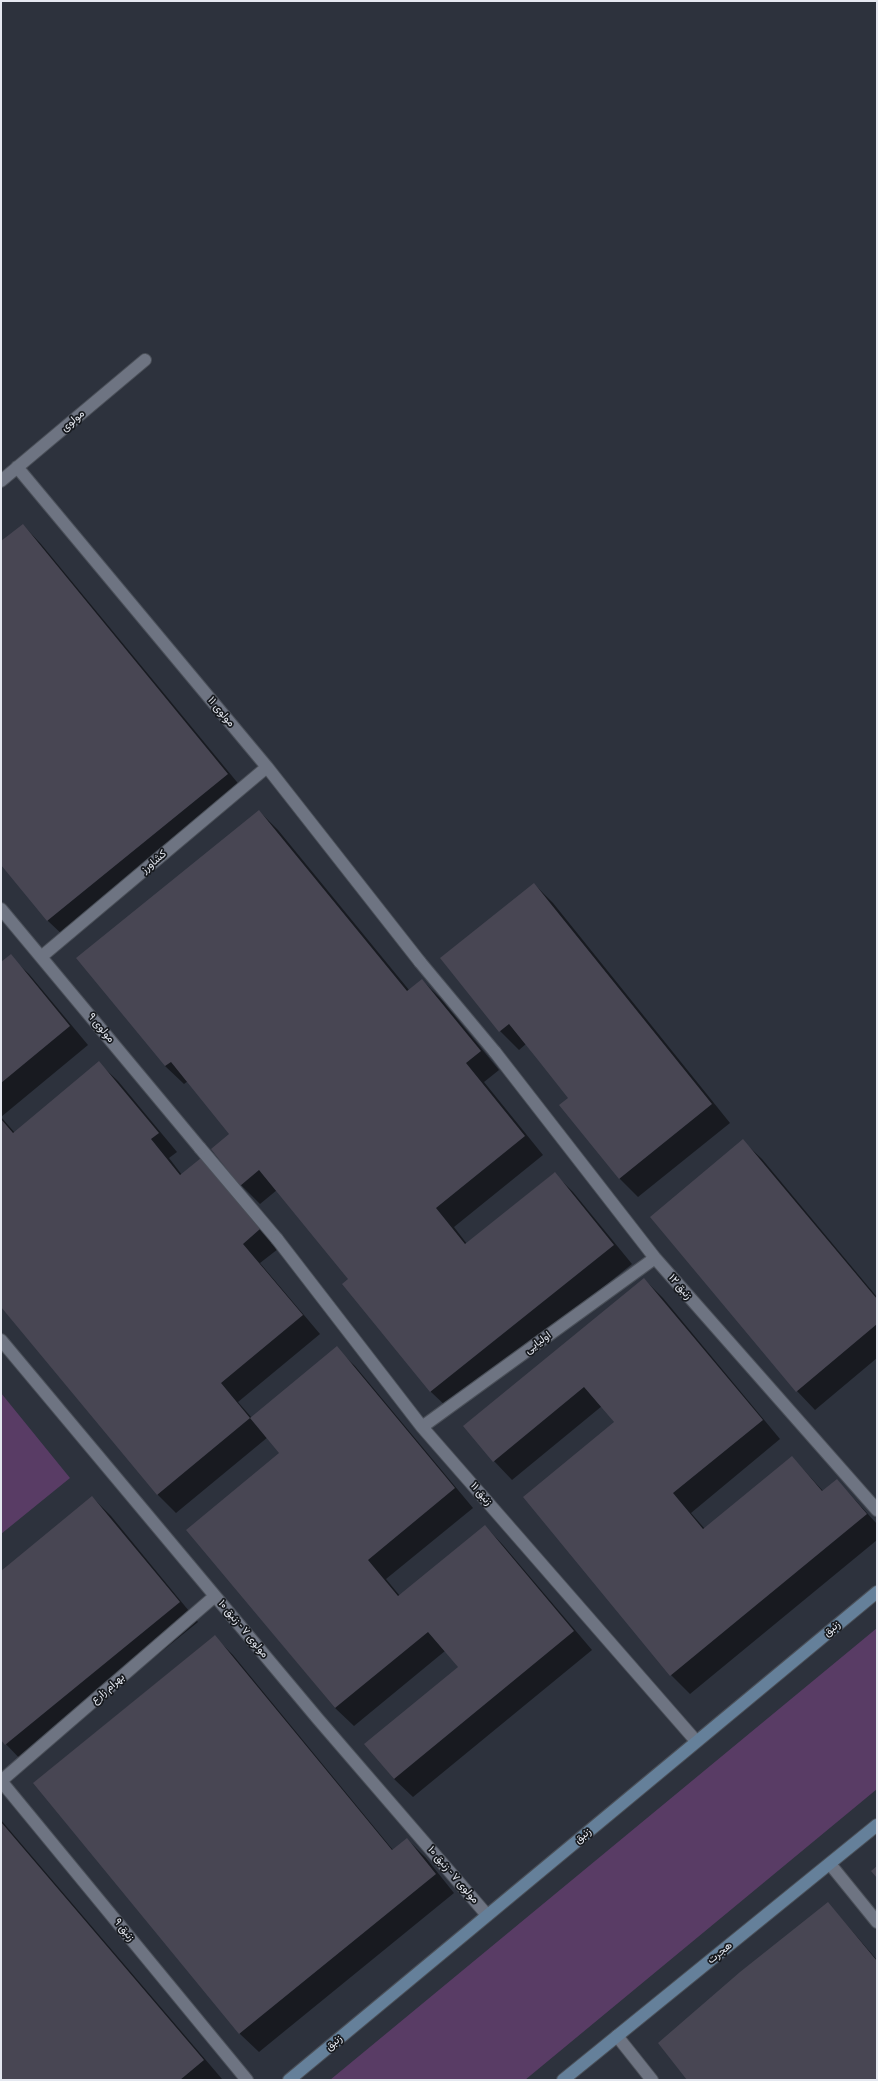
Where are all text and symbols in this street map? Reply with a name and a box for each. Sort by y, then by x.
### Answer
street label: مولوی [59,407,87,435]
street label: مولوی ۱۱ [205,694,237,730]
street label: کشاورز [139,848,169,876]
street label: مولوی ۹ [85,1011,117,1045]
street label: زنبق ۱۲ [665,1272,695,1302]
street label: اولیایی [522,1329,554,1357]
street label: زنبق ۱۱ [467,1480,495,1508]
street label: مولوی ۷ - زنبق ۱۰ [215,1597,271,1661]
street label: زنبق [821,1618,843,1640]
street label: بهرام زارع [89,1671,127,1707]
street label: زنبق [572,1825,594,1847]
street label: مولوی ۷ - زنبق ۱۰ [425,1844,481,1906]
street label: زنبق ۹ [111,1916,137,1944]
street label: هجرت [705,1939,735,1967]
street label: زنبق [323,2032,345,2054]

